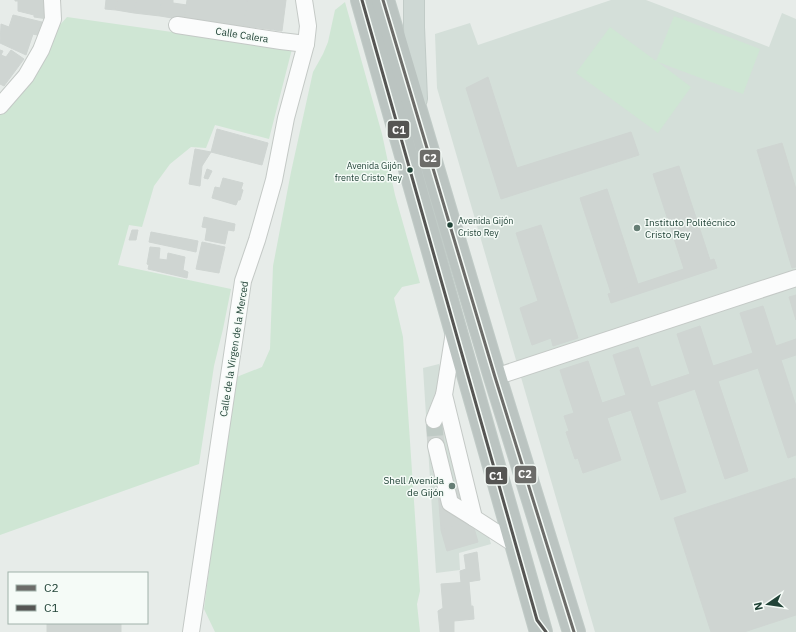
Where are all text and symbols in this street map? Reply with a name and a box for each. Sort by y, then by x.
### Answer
street label: Calle Calera [215,24,270,46]
line badge: C1 [387,120,410,139]
text: C1 [392,123,406,137]
line badge: C2 [419,149,441,168]
text: C2 [423,151,437,165]
place label: Avenida Gijón frente Cristo Rey [335,160,402,183]
marker: Avenida Gijón frente Cristo Rey [405,165,415,175]
place label: Avenida Gijón Cristo Rey [458,215,513,238]
place label: Instituto Politécnico Cristo Rey [645,216,736,241]
marker: Avenida Gijón Cristo Rey [445,220,455,230]
marker: Instituto Politécnico Cristo Rey [632,223,642,233]
street label: Calle de la Virgen de la Merced [217,280,251,418]
line badge: C2 [514,465,537,484]
line badge: C1 [485,466,508,485]
text: C2 [518,467,532,481]
text: C1 [489,469,503,483]
place label: Shell Avenida de Gijón [383,474,445,499]
marker: Shell Avenida de Gijón [447,481,457,491]
legend [8,572,148,624]
text: C2 [44,580,59,595]
north arrow [748,584,788,624]
text: C1 [44,600,59,615]
text: N [751,601,766,612]

